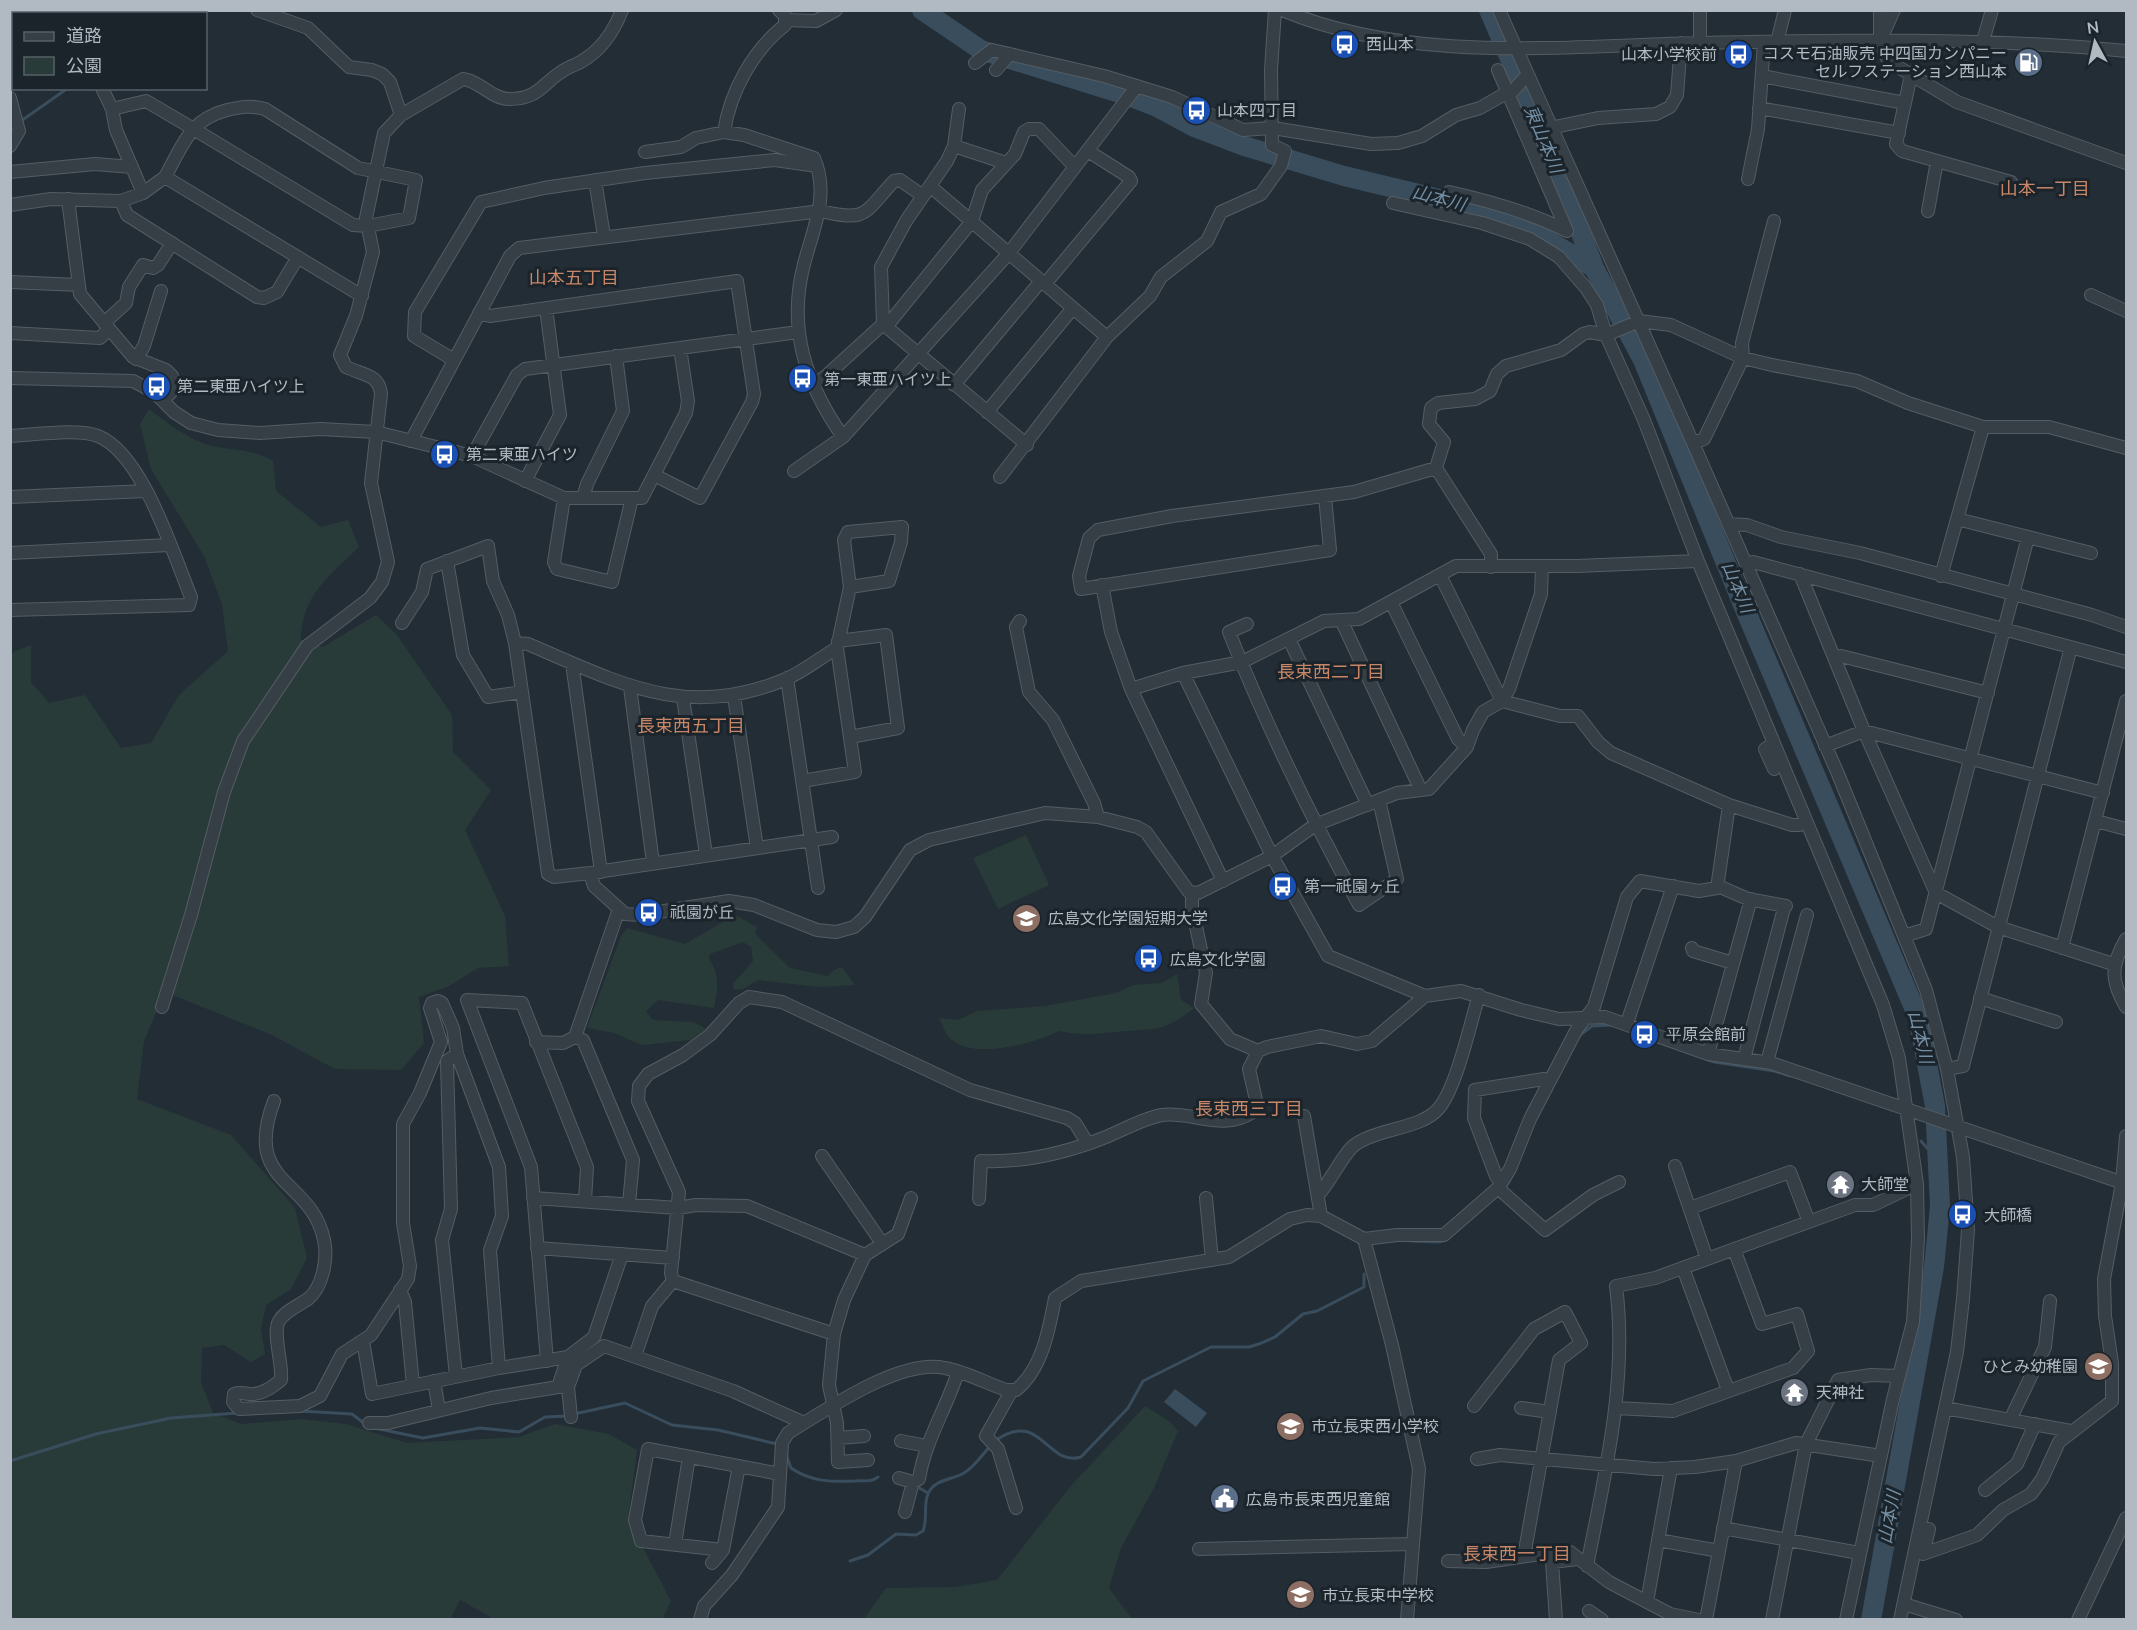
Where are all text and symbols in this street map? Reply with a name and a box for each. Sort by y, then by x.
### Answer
legend [12,12,207,90]
north arrow [2065,12,2125,72]
text: N [2086,16,2100,38]
text: 道路 [66,24,102,47]
bus stop icon: 西山本 [1329,28,1361,60]
place label: 西山本 [1366,34,1414,54]
bus stop icon: 山本小学校前 [1722,38,1754,70]
place label: コスモ石油販売 中四国カンパニー セルフステーション西山本 [1763,43,2007,81]
place label: 山本小学校前 [1621,44,1717,64]
fuel station icon: コスモ石油販売 中四国カンパニー セルフステーション西山本 [2012,46,2044,78]
text: 公園 [66,54,102,77]
bus stop icon: 山本四丁目 [1180,94,1212,126]
place label: 山本四丁目 [1217,100,1297,120]
water label: 東山本川 [1519,101,1569,178]
district label: 山本一丁目 [2000,177,2090,200]
water label: 山本川 [1410,180,1470,217]
district label: 山本五丁目 [529,266,619,289]
bus stop icon: 第一東亜ハイツ上 [787,363,819,395]
place label: 第一東亜ハイツ上 [824,369,952,389]
bus stop icon: 第二東亜ハイツ上 [140,370,172,402]
place label: 第二東亜ハイツ上 [177,376,305,396]
bus stop icon: 第二東亜ハイツ [429,438,461,470]
place label: 第二東亜ハイツ [466,444,578,464]
water label: 山本川 [1717,558,1760,618]
district label: 長束西二丁目 [1277,660,1385,683]
district label: 長束西五丁目 [637,714,745,737]
bus stop icon: 第一祇園ヶ丘 [1267,870,1299,902]
place label: 第一祇園ヶ丘 [1304,876,1400,896]
bus stop icon: 祇園が丘 [633,896,665,928]
place label: 祇園が丘 [670,902,734,922]
school or university icon: 広島文化学園短期大学 [1011,902,1043,934]
place label: 広島文化学園短期大学 [1048,908,1208,928]
bus stop icon: 広島文化学園 [1133,943,1165,975]
place label: 広島文化学園 [1170,949,1266,969]
water label: 山本川 [1903,1008,1939,1068]
bus stop icon: 平原会館前 [1629,1018,1661,1050]
place label: 平原会館前 [1666,1024,1746,1044]
district label: 長束西三丁目 [1195,1097,1303,1120]
temple icon: 大師堂 [1824,1168,1856,1200]
place label: 大師堂 [1861,1174,1909,1194]
bus stop icon: 大師橋 [1947,1199,1979,1231]
place label: 大師橋 [1984,1205,2032,1225]
school or university icon: ひとみ幼稚園 [2083,1350,2115,1382]
place label: ひとみ幼稚園 [1982,1356,2078,1376]
temple icon: 天神社 [1779,1376,1811,1408]
place label: 天神社 [1816,1382,1864,1402]
school or university icon: 市立長束西小学校 [1274,1410,1306,1442]
place label: 市立長束西小学校 [1311,1416,1439,1436]
public building icon: 広島市長束西児童館 [1209,1483,1241,1515]
water label: 山本川 [1873,1486,1905,1546]
place label: 広島市長束西児童館 [1246,1489,1390,1509]
district label: 長束西一丁目 [1463,1542,1571,1565]
school or university icon: 市立長束中学校 [1285,1579,1317,1611]
place label: 市立長束中学校 [1322,1585,1434,1605]

